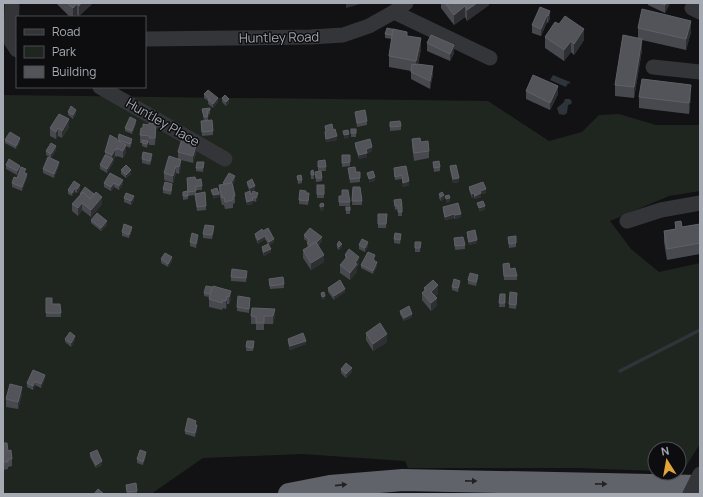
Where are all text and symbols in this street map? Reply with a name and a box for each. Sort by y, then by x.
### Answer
legend [16,16,146,88]
text: Road [52,23,80,40]
street label: Huntley Road [239,27,319,47]
text: Park [52,43,77,60]
text: Building [52,63,96,80]
street label: Huntley Place [123,94,203,151]
north arrow [647,441,687,481]
text: N [660,443,670,459]
one-way arrow [465,478,478,484]
one-way arrow [595,481,608,487]
one-way arrow [335,482,347,488]

